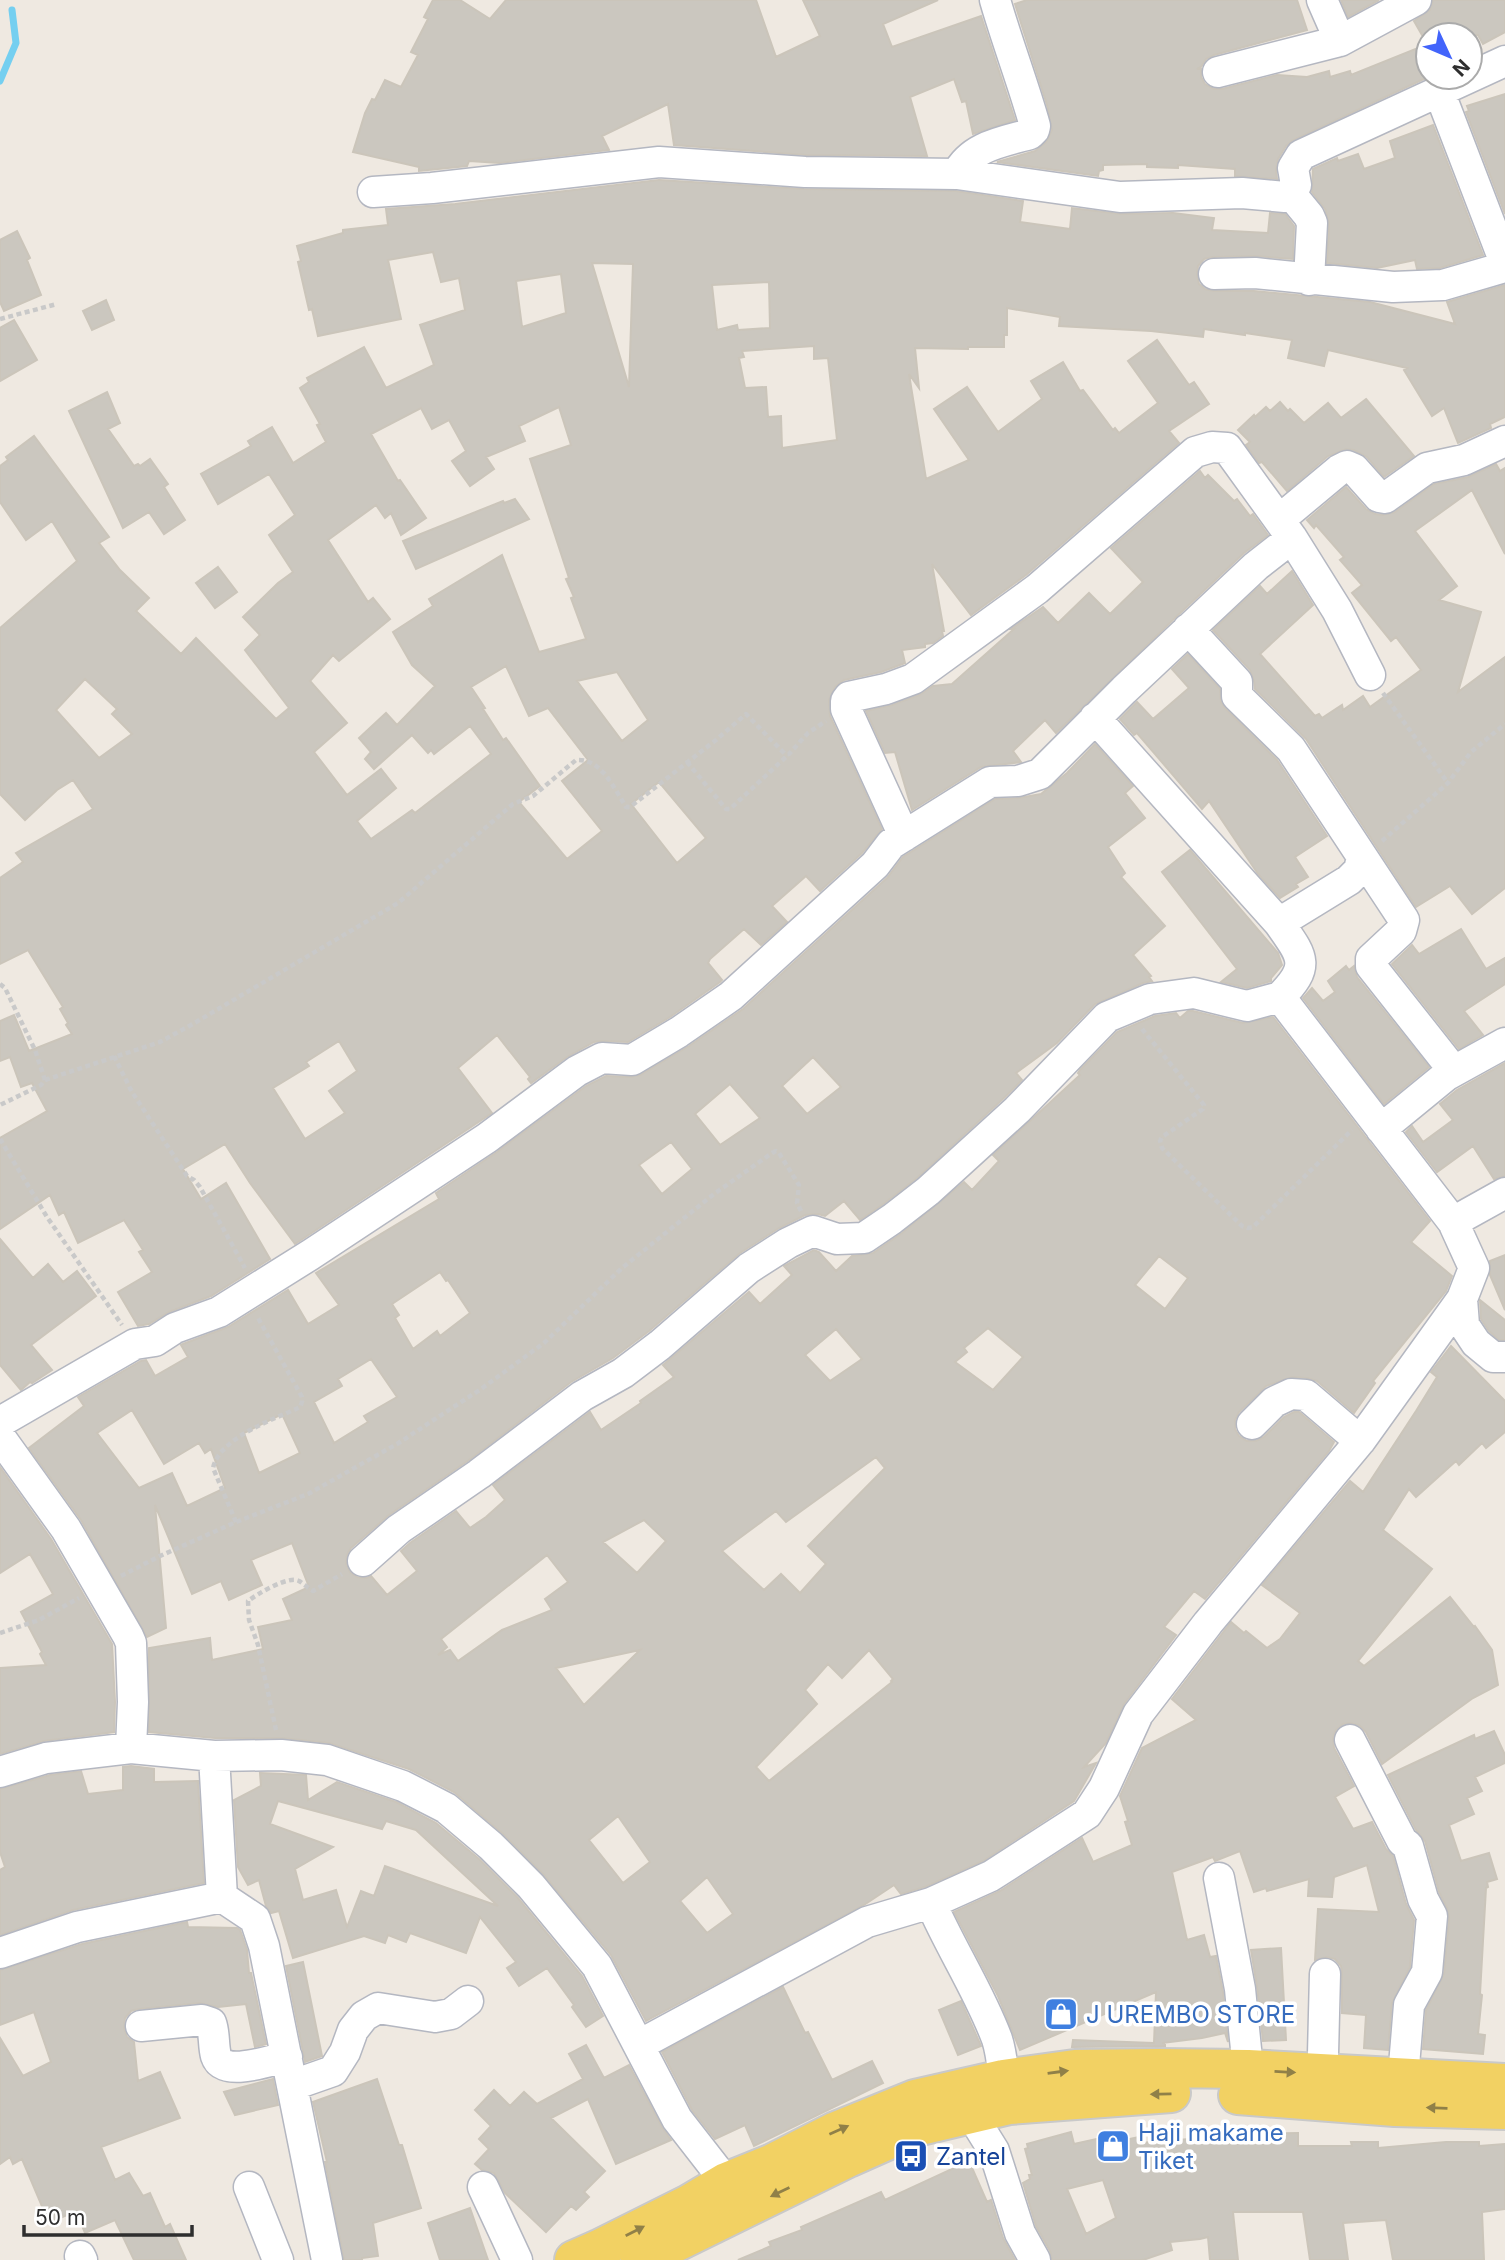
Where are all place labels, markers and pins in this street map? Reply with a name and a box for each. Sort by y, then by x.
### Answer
shop icon: J UREMBO STORE [1042,1995,1080,2033]
place label: J UREMBO STORE [1086,2000,1295,2029]
place label: Haji makame Tiket [1138,2118,1284,2175]
shop icon: Haji makame Tiket [1094,2127,1132,2165]
bus stop icon: Zantel [892,2137,930,2175]
place label: Zantel [936,2142,1006,2171]

